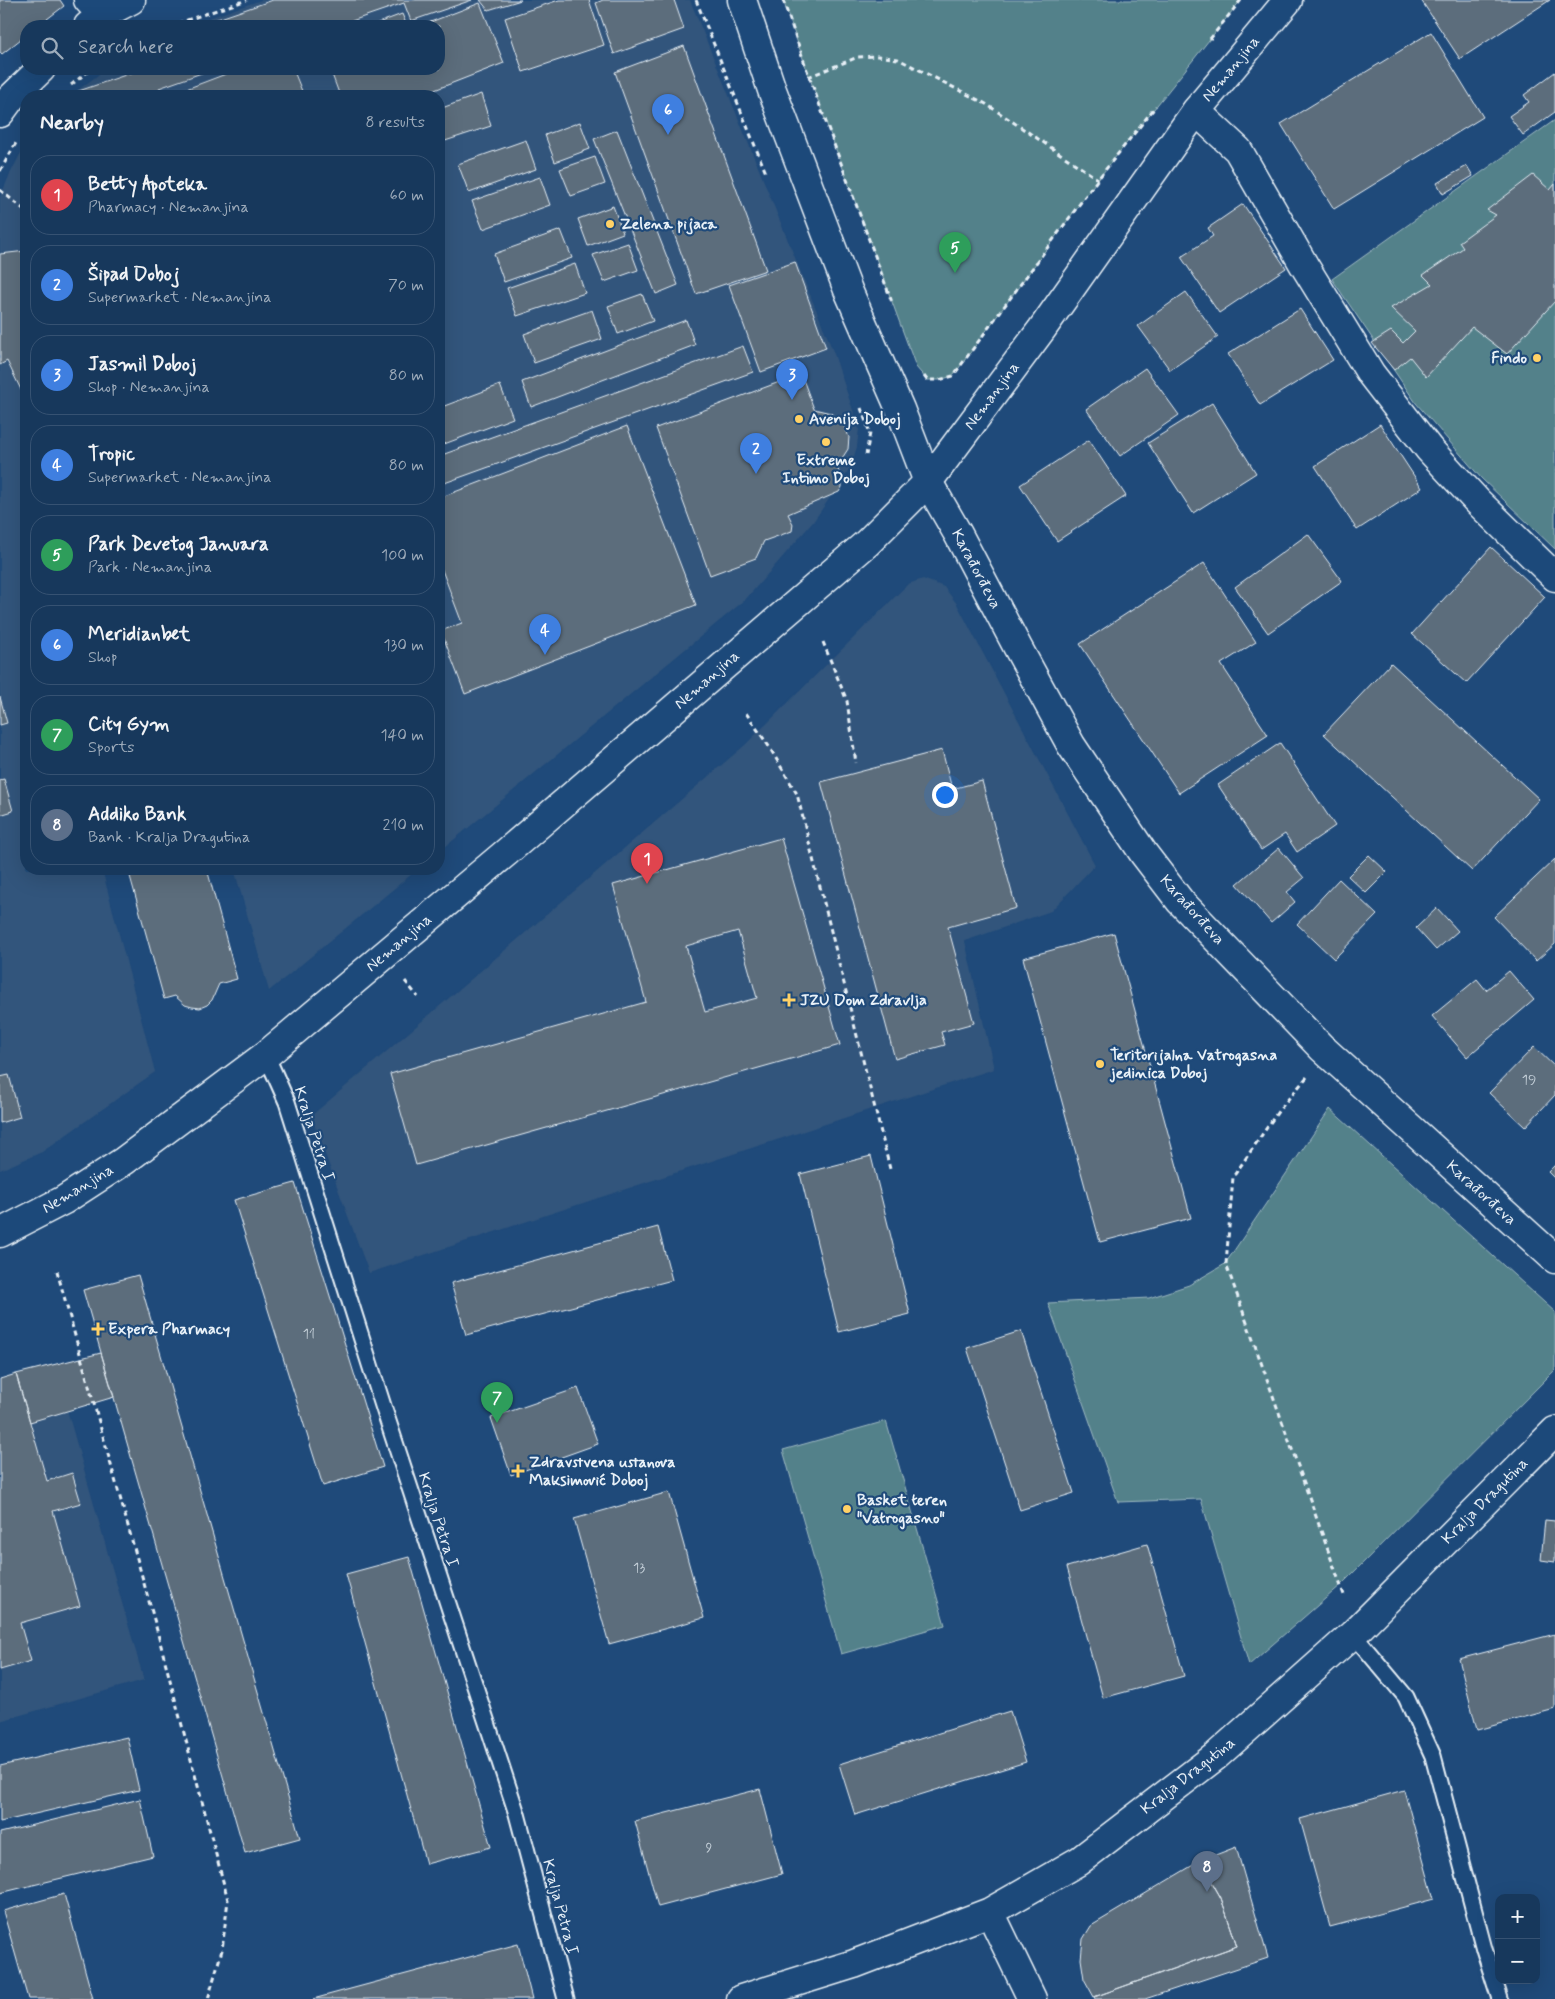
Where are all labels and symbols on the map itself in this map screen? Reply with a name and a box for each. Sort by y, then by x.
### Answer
street label: Nemanjina [1197,32,1265,106]
pin: 6 [652,94,684,135]
place label: Zelena pijaca [620,214,717,235]
marker: Zelena pijaca [604,218,616,230]
pin: 5 [939,232,971,273]
place label: Findo [1491,348,1527,369]
marker: Findo [1531,352,1543,364]
street label: Nemanjina [960,358,1024,434]
pin: 3 [776,359,808,400]
place label: Avenija Doboj [809,409,901,430]
marker: Avenija Doboj [793,413,805,425]
pin: 2 [740,433,772,474]
marker: Extreme Intimo Doboj [820,436,832,448]
place label: Extreme Intimo Doboj [782,450,870,489]
street label: Karađorđeva [946,525,1006,613]
pin: 4 [529,614,561,655]
street label: Nemanjina [670,646,744,714]
your location [932,782,958,808]
pin: 1 [631,843,663,884]
street label: Karađorđeva [1155,870,1229,950]
street label: Nemanjina [362,909,436,977]
place label: JZU Dom Zdravlja [800,990,927,1011]
marker: JZU Dom Zdravlja [782,993,796,1007]
place label: Teritorijalna Vatrogasna jedinica Doboj [1109,1045,1277,1084]
marker: Teritorijalna Vatrogasna jedinica Doboj [1094,1058,1106,1070]
house number: 19 [1522,1071,1536,1089]
street label: Kralja Petra I [289,1084,339,1184]
street label: Karađorđeva [1441,1156,1521,1230]
street label: Nemanjina [38,1159,118,1219]
place label: Expera Pharmacy [108,1319,230,1340]
marker: Expera Pharmacy [92,1323,104,1335]
house number: 11 [303,1325,315,1343]
pin: 7 [481,1382,513,1423]
place label: Zdravstvena ustanova Maksimović Doboj [529,1452,675,1491]
street label: Kralja Dragutina [1437,1453,1533,1549]
marker: Zdravstvena ustanova Maksimović Doboj [511,1464,525,1478]
street label: Kralja Petra I [413,1470,463,1570]
place label: Basket teren "Vatrogasno" [857,1490,947,1530]
marker: Basket teren "Vatrogasno" [841,1503,853,1515]
house number: 13 [633,1559,645,1577]
street label: Kralja Dragutina [1136,1732,1240,1820]
house number: 9 [706,1839,713,1857]
pin: 8 [1191,1851,1223,1892]
street label: Kralja Petra I [537,1857,583,1957]

